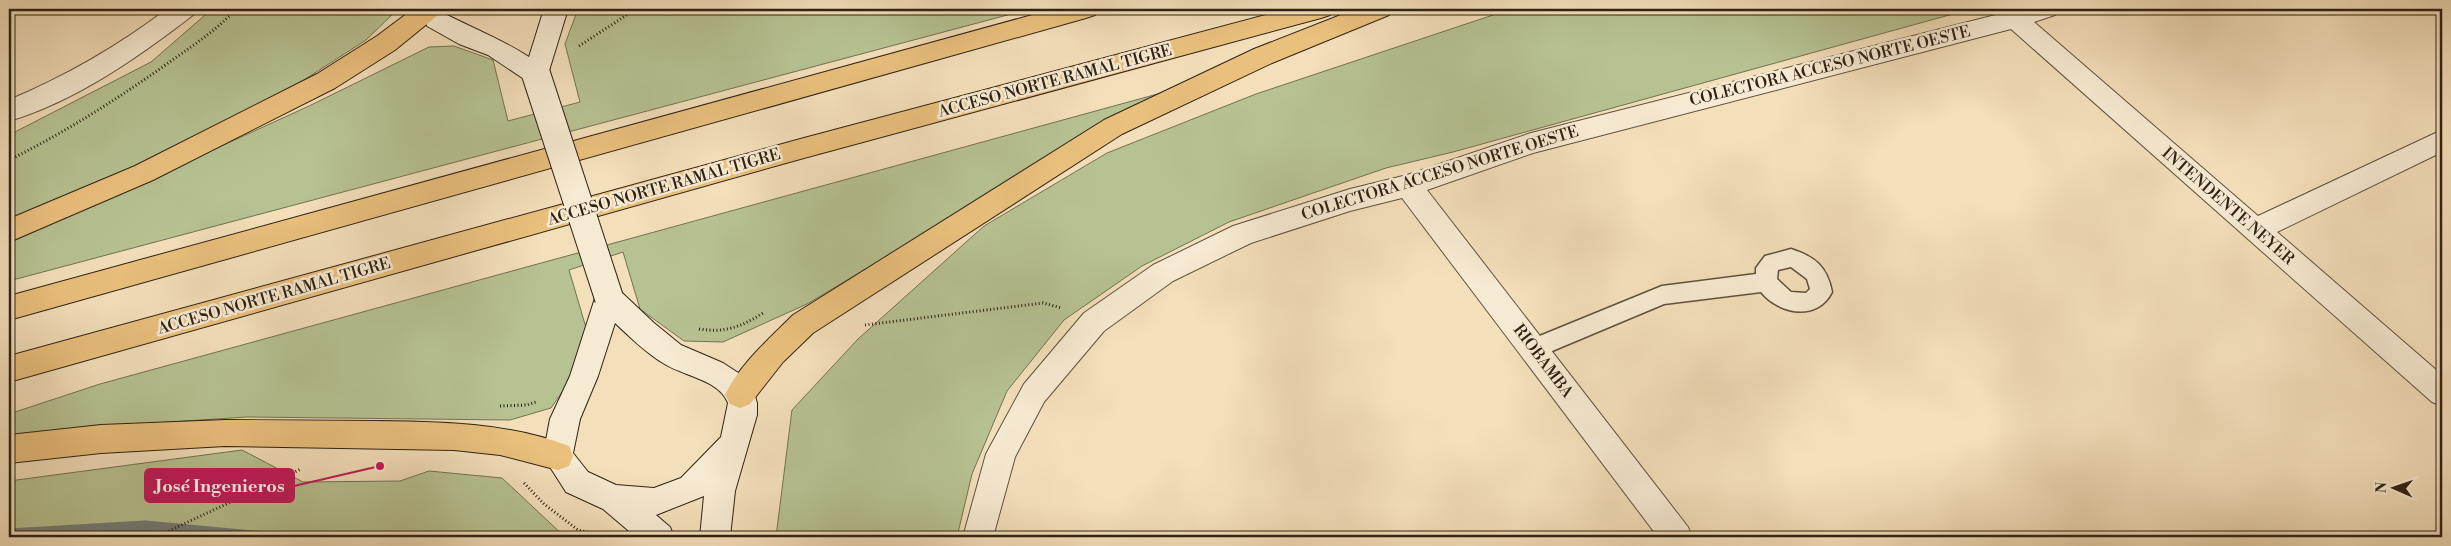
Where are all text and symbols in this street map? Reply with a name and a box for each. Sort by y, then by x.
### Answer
street label: COLECTORA ACCESO NORTE OESTE [1687,21,1973,111]
street label: ACCESO NORTE RAMAL TIGRE [935,40,1174,122]
street label: COLECTORA ACCESO NORTE OESTE [1299,121,1581,225]
street label: INTENDENTE NEYER [2158,143,2299,270]
street label: ACCESO NORTE RAMAL TIGRE [544,144,783,230]
street label: ACCESO NORTE RAMAL TIGRE [154,253,393,339]
street label: RIOBAMBA [1509,320,1578,403]
north arrow [2368,464,2418,514]
callout: José Ingenieros [145,469,294,502]
text: José Ingenieros [152,475,285,498]
text: N [2373,482,2391,493]

